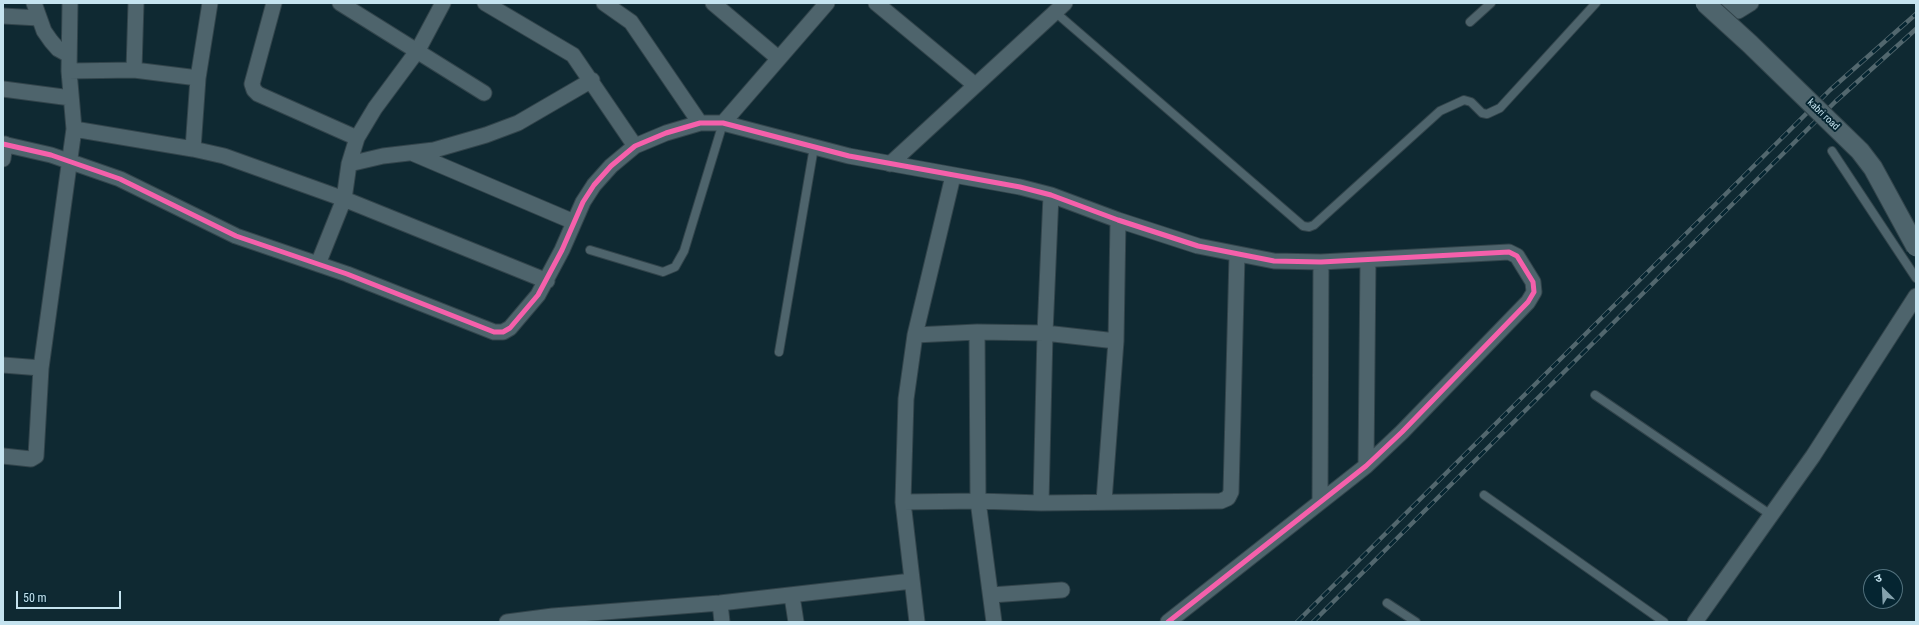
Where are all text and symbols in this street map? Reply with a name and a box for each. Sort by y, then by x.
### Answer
street label: kabri road [1805,97,1841,133]
north arrow [1863,569,1903,609]
text: उ [1873,571,1884,586]
scale bar [18,583,123,609]
text: 50 m [23,591,47,605]

